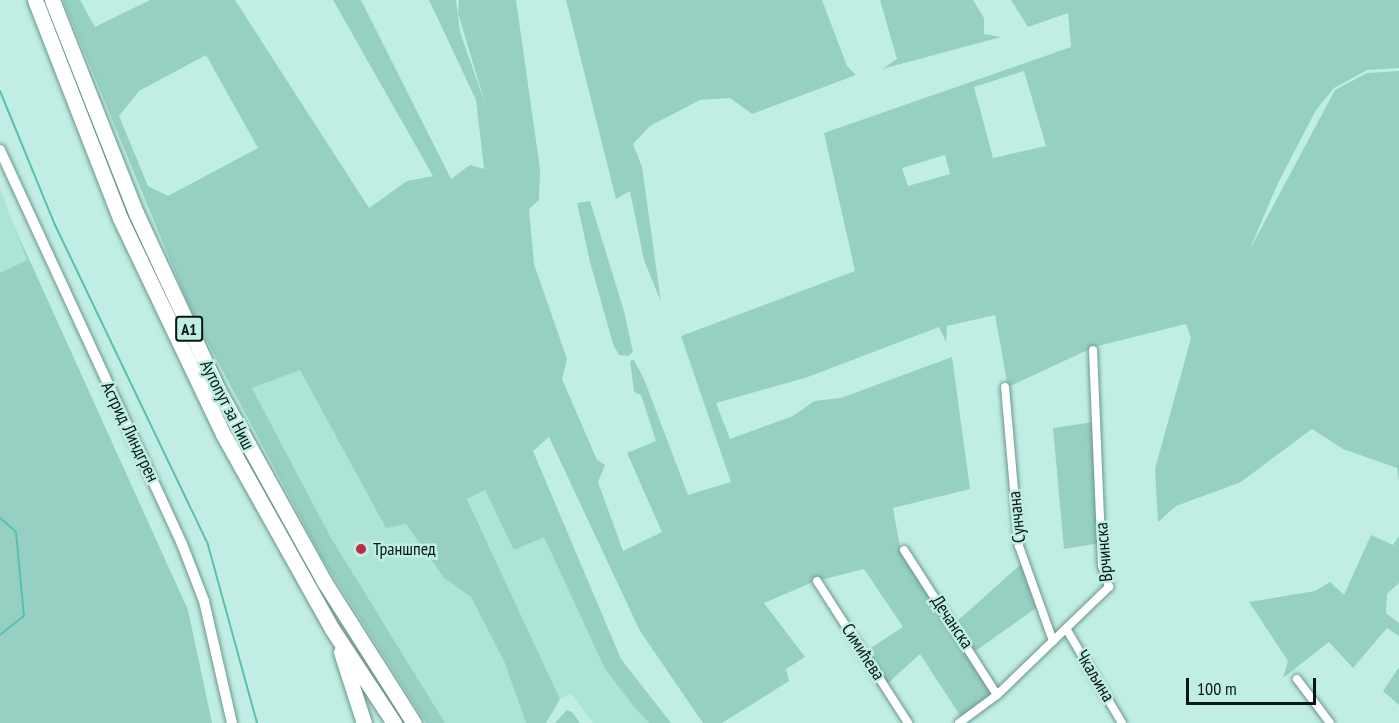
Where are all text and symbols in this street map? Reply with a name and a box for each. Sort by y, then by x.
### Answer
road number: A1 [174,316,204,342]
street label: Аутопут за Ниш [195,356,259,454]
street label: Астрид Линдгрен [96,378,164,486]
street label: Сунчана [1004,490,1030,544]
street label: Врчинска [1091,521,1117,583]
place label: Траншпед [373,538,436,560]
marker: Траншпед [354,542,368,556]
street label: Дечанска [926,591,978,653]
street label: Симићева [837,620,889,684]
street label: Чкаљина [1071,646,1119,706]
scale bar [1189,666,1320,704]
text: 100 m [1197,677,1237,700]

